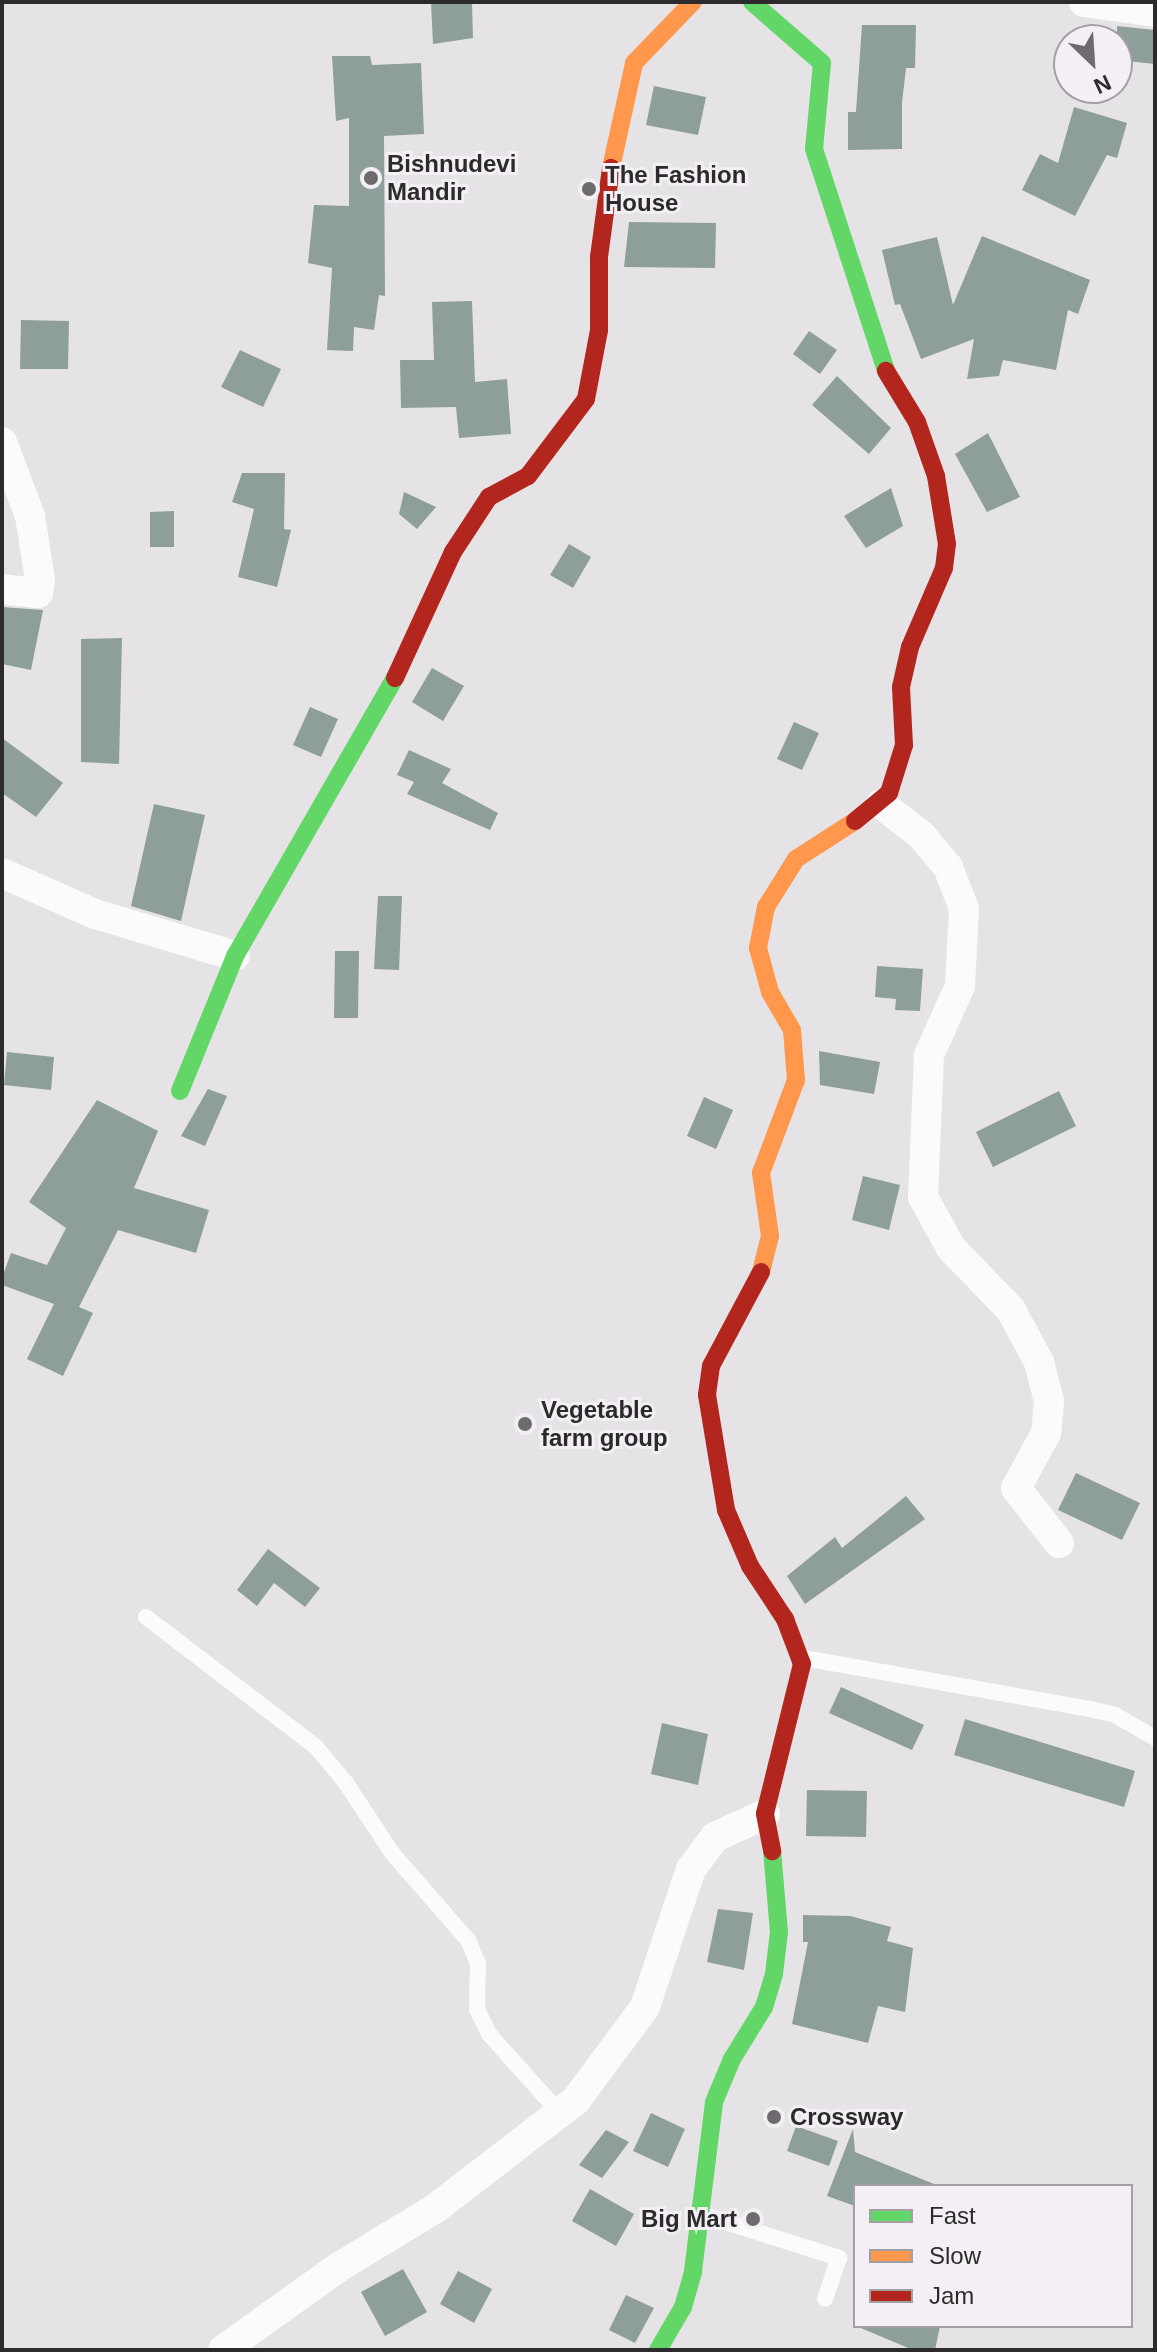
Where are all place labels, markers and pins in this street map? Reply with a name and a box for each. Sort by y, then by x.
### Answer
place label: Bishnudevi Mandir [387,150,516,206]
place label: The Fashion House [605,161,746,217]
marker: Bishnudevi Mandir [362,169,380,187]
marker: The Fashion House [580,180,598,198]
place label: Vegetable farm group [541,1396,668,1452]
marker: Vegetable farm group [516,1415,534,1433]
place label: Crossway [790,2103,903,2131]
marker: Crossway [765,2108,783,2126]
place label: Big Mart [641,2205,737,2233]
marker: Big Mart [744,2210,762,2228]

